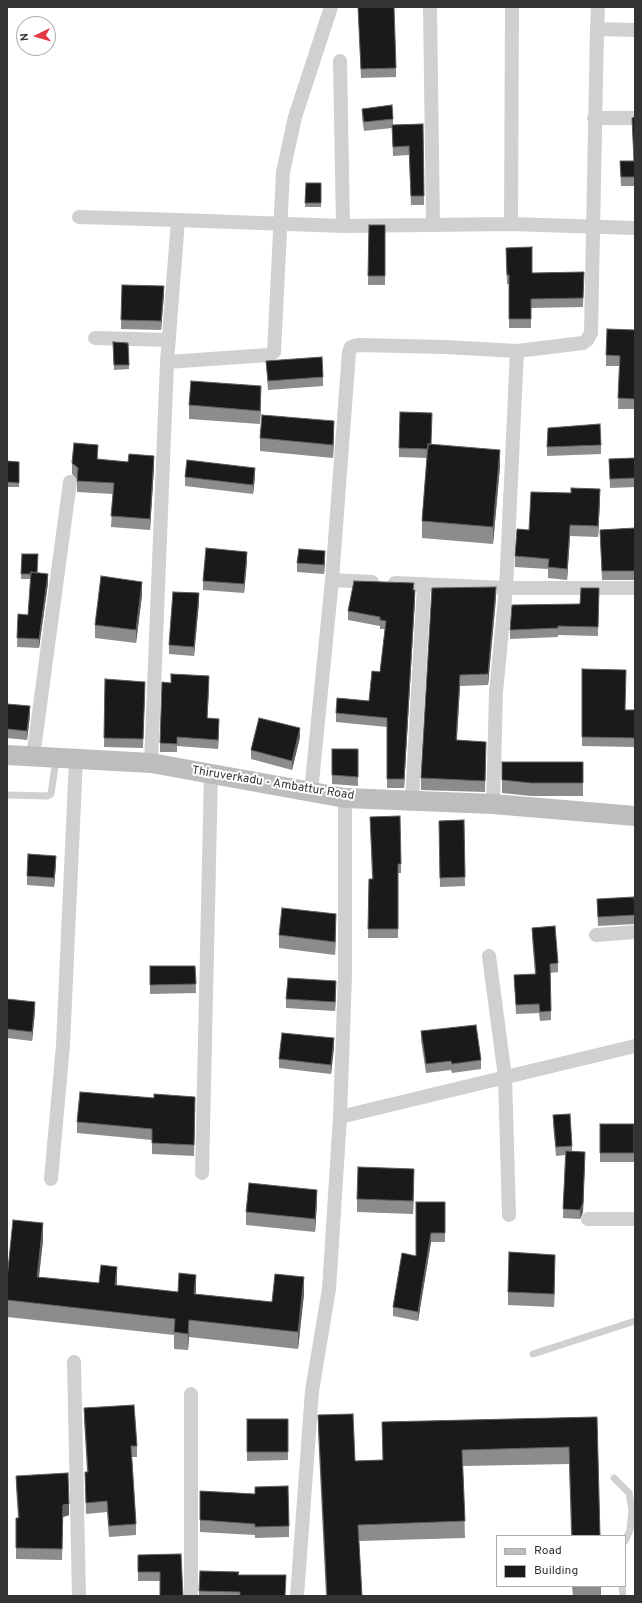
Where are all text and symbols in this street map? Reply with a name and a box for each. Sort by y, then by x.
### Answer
north arrow [16,16,56,56]
text: N [18,32,32,42]
street label: Thiruverkadu - Ambattur Road [191,764,355,804]
legend [496,1535,626,1587]
text: Road [534,1543,562,1559]
text: Building [534,1563,578,1579]

